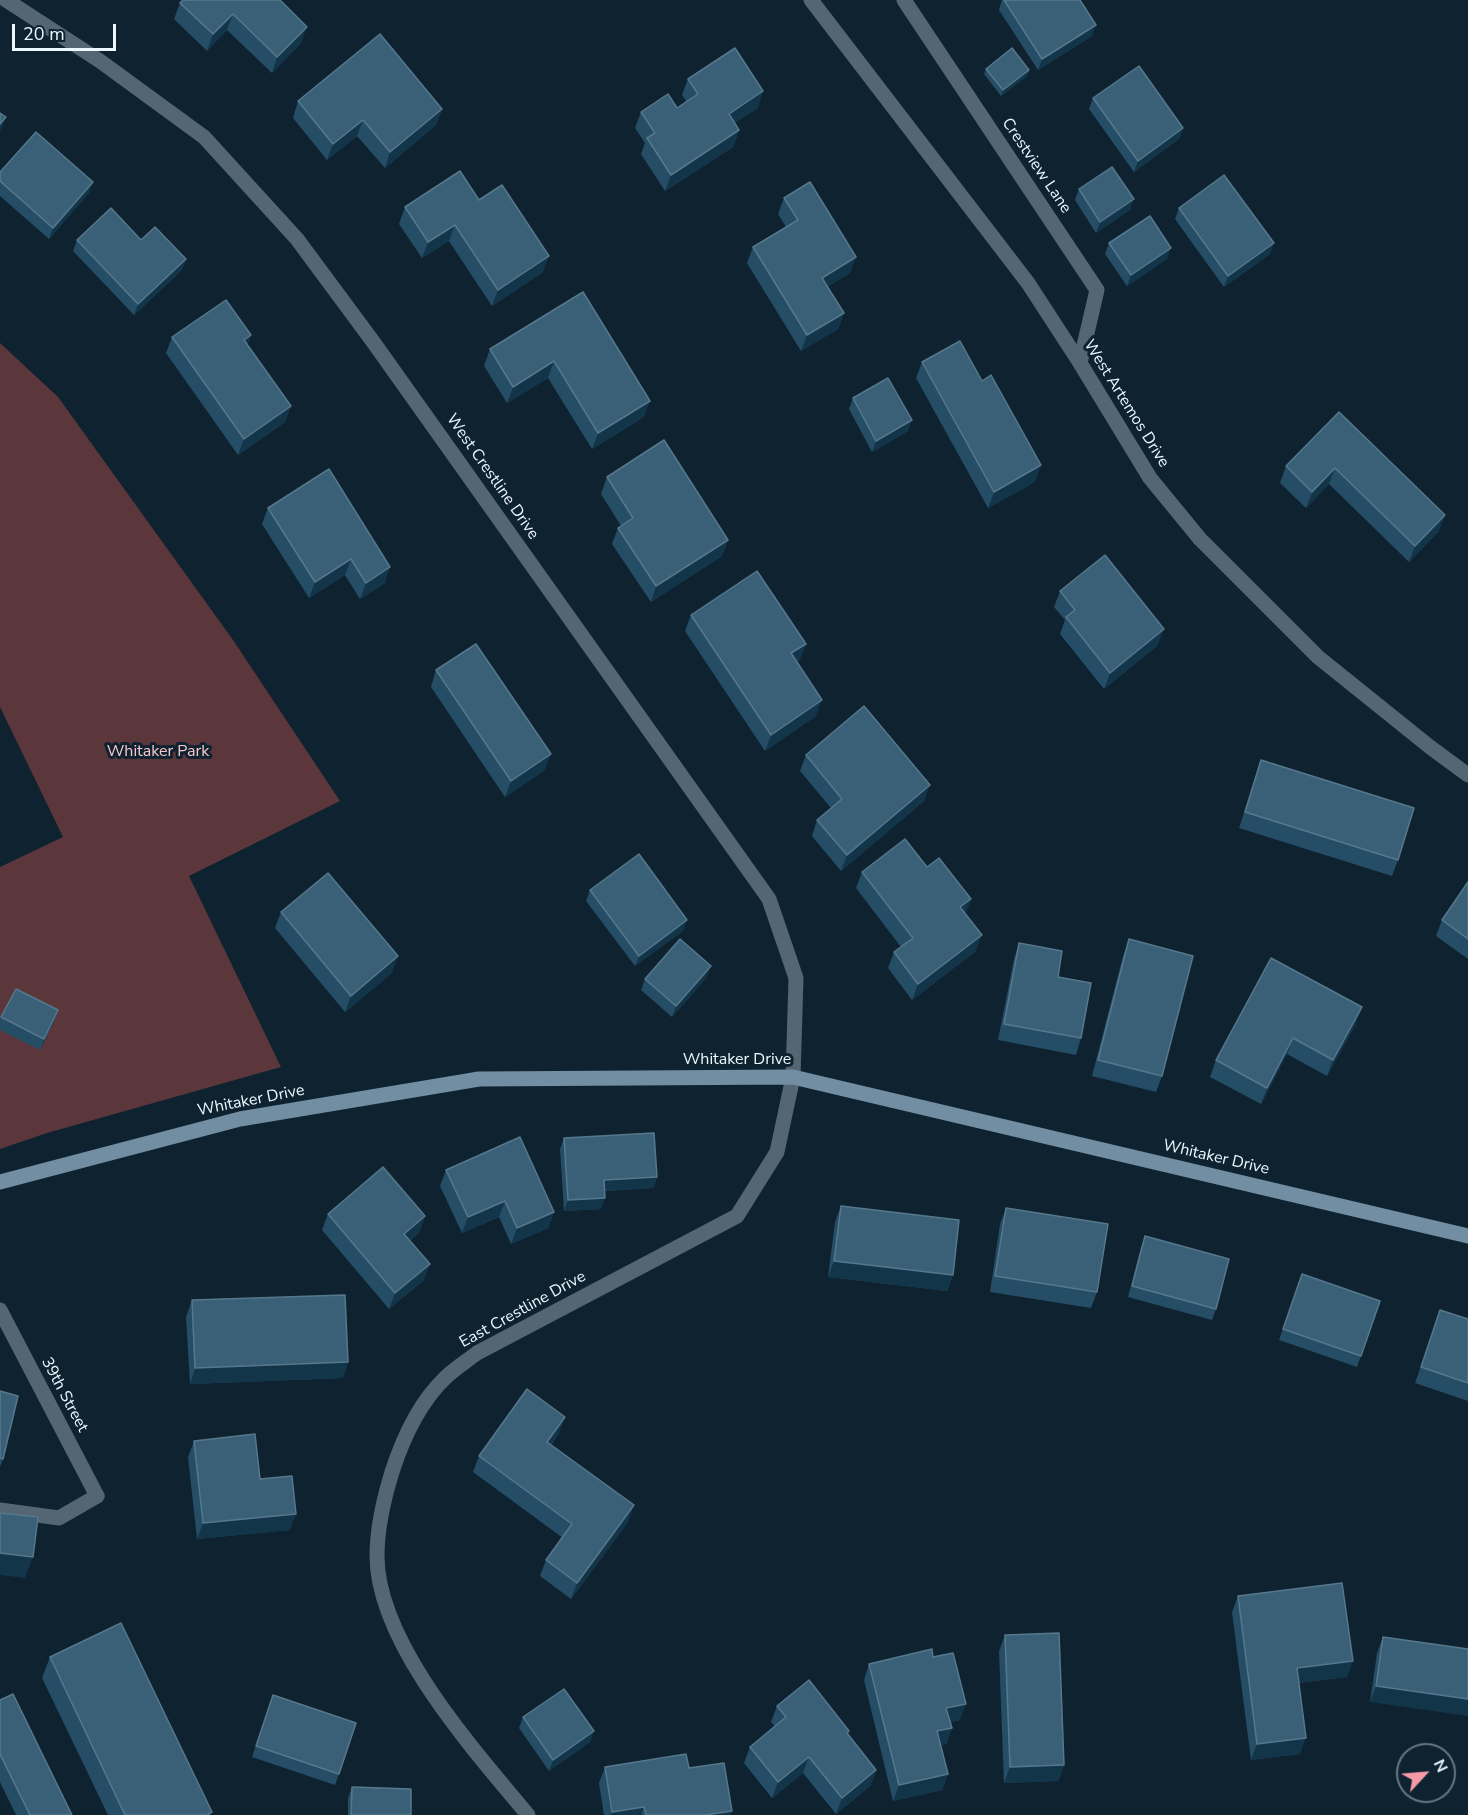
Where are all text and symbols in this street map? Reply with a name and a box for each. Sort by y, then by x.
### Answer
scale bar [15,12,118,50]
text: 20 m [23,22,65,46]
street label: Crestview Lane [997,115,1075,217]
street label: West Artemos Drive [1079,337,1173,471]
street label: West Crestline Drive [441,411,543,543]
park label: Whitaker Park [107,742,209,762]
street label: Whitaker Drive [683,1050,791,1070]
street label: Whitaker Drive [196,1081,306,1121]
street label: Whitaker Drive [1161,1136,1271,1180]
street label: East Crestline Drive [457,1267,589,1353]
street label: 39th Street [36,1354,92,1436]
north arrow [1396,1743,1456,1803]
text: N [1428,1756,1453,1776]

